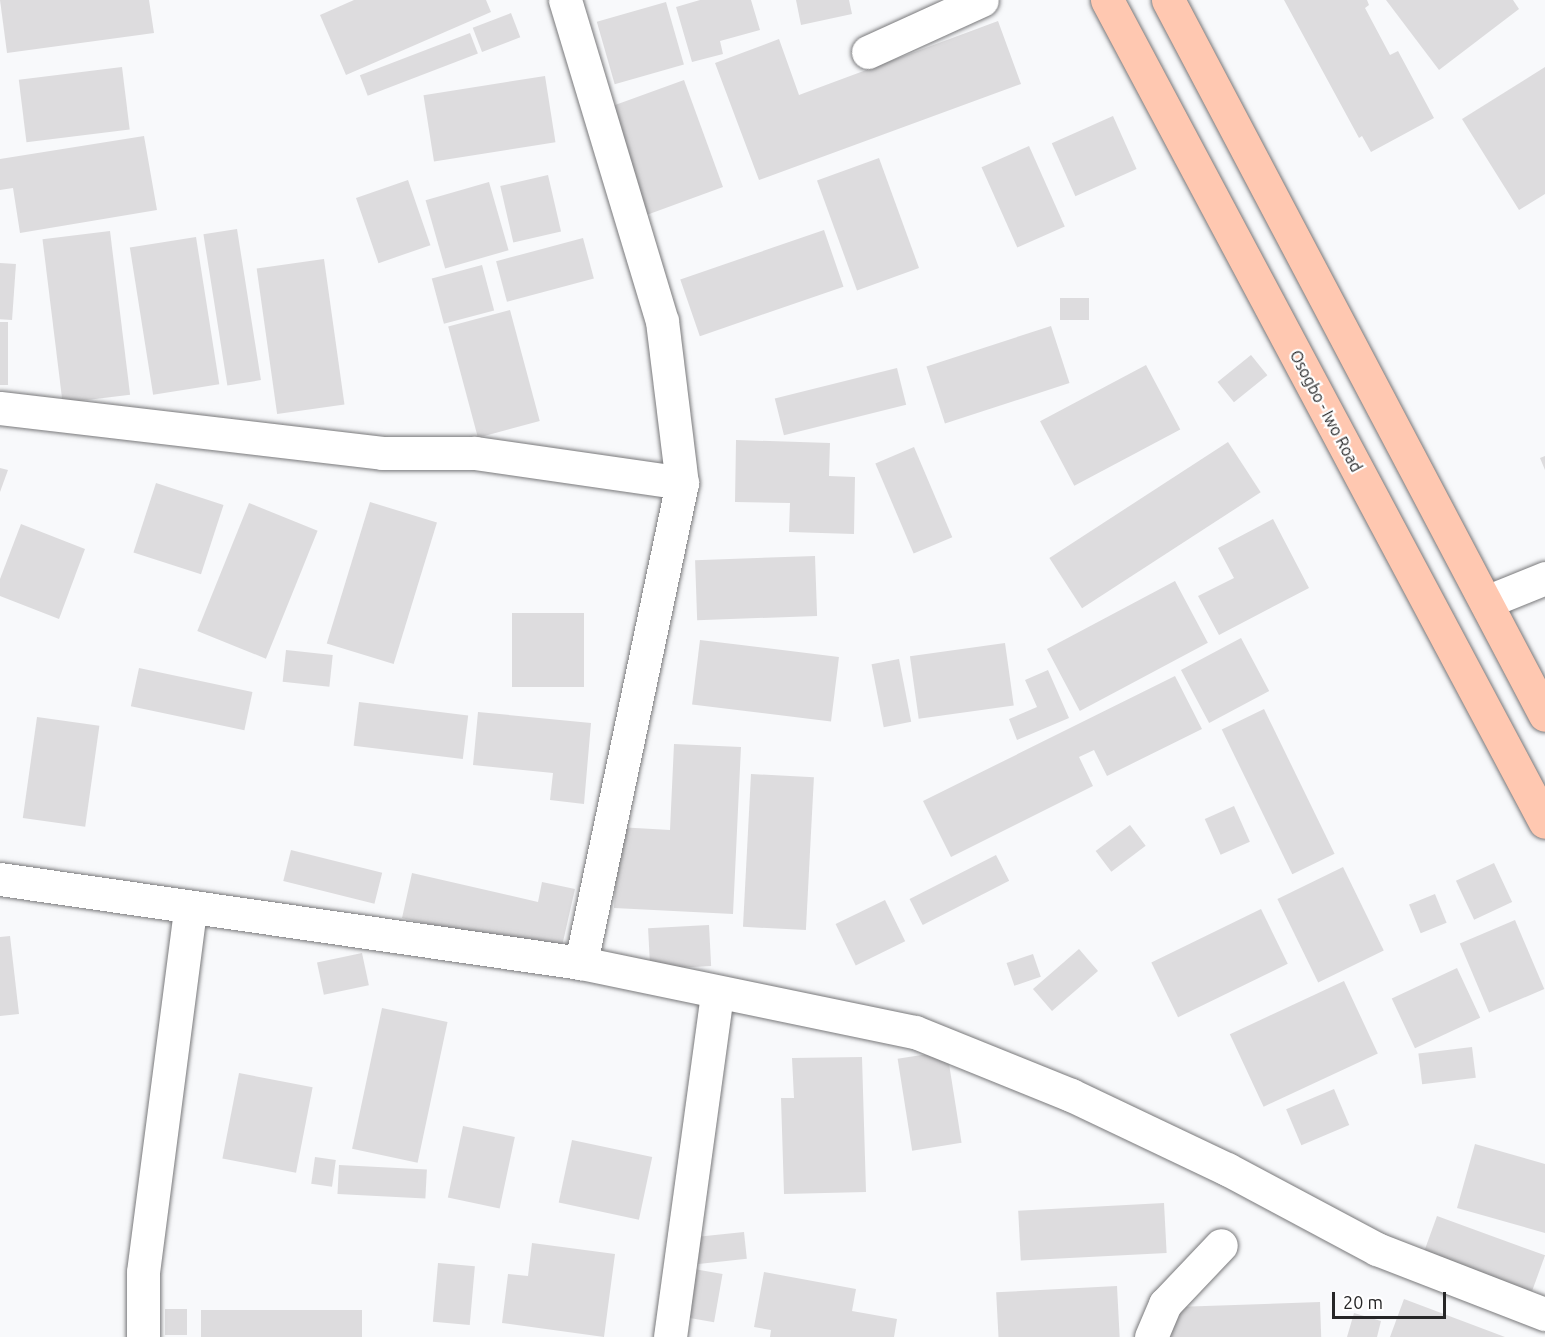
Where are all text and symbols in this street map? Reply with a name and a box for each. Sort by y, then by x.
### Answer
street label: Osogbo - Iwo Road [1286,347,1366,475]
scale bar [1335,1280,1449,1318]
text: 20 m [1343,1292,1383,1312]

